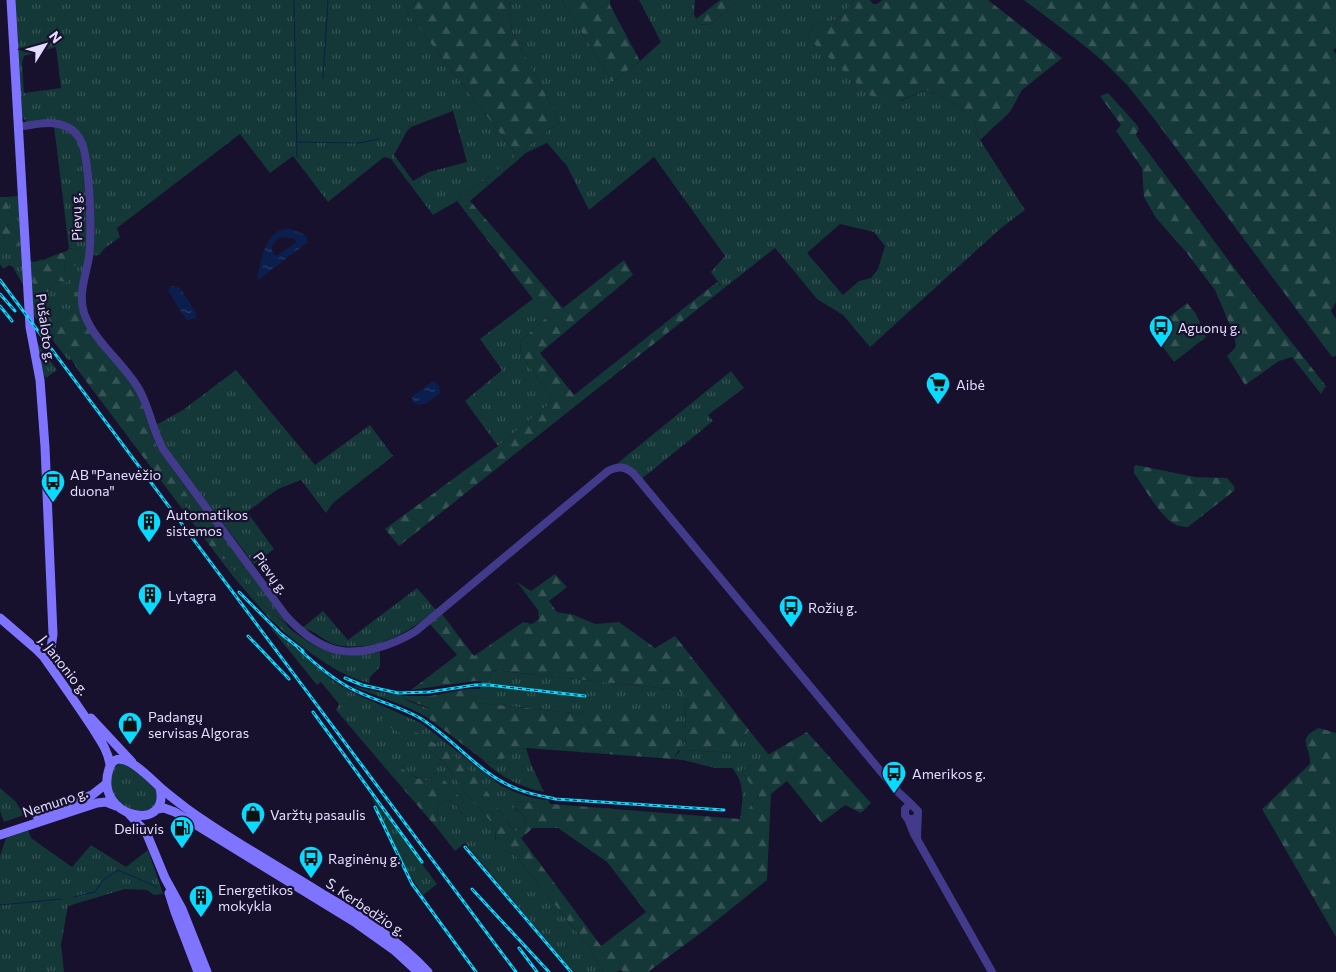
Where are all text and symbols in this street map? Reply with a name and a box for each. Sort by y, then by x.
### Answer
north arrow [20,20,70,70]
text: N [46,28,66,46]
street label: Pievų g. [67,193,85,241]
street label: Pušaloto g. [33,292,59,364]
bus stop icon: Aguonų g. [1148,314,1174,348]
place label: Aguonų g. [1178,319,1241,336]
supermarket icon: Aibė [925,371,951,405]
place label: Aibė [956,376,985,393]
place label: AB "Panevėžio duona" [70,466,161,499]
bus stop icon: AB "Panevėžio duona" [40,469,66,503]
place label: Automatikos sistemos [166,506,248,539]
building icon: Automatikos sistemos [136,509,162,543]
street label: Pievų g. [250,549,292,597]
building icon: Lytagra [137,582,163,616]
place label: Lytagra [168,587,216,604]
bus stop icon: Rožių g. [778,594,804,628]
place label: Rožių g. [808,599,857,616]
street label: J. Janonio g. [35,632,93,698]
place label: Padangų servisas Algoras [148,708,249,741]
shop icon: Padangų servisas Algoras [117,711,143,745]
bus stop icon: Amerikos g. [881,760,907,794]
place label: Amerikos g. [912,765,986,782]
street label: Nemuno g. [20,783,90,821]
shop icon: Varžtų pasaulis [240,801,266,835]
place label: Varžtų pasaulis [270,806,366,823]
fuel station icon: Deliuvis [169,815,195,849]
place label: Deliuvis [114,820,164,837]
bus stop icon: Raginėnų g. [298,845,324,879]
place label: Raginėnų g. [328,850,401,867]
street label: S. Kerbedžio g. [323,874,409,940]
place label: Energetikos mokykla [218,881,293,914]
building icon: Energetikos mokykla [188,884,214,918]

